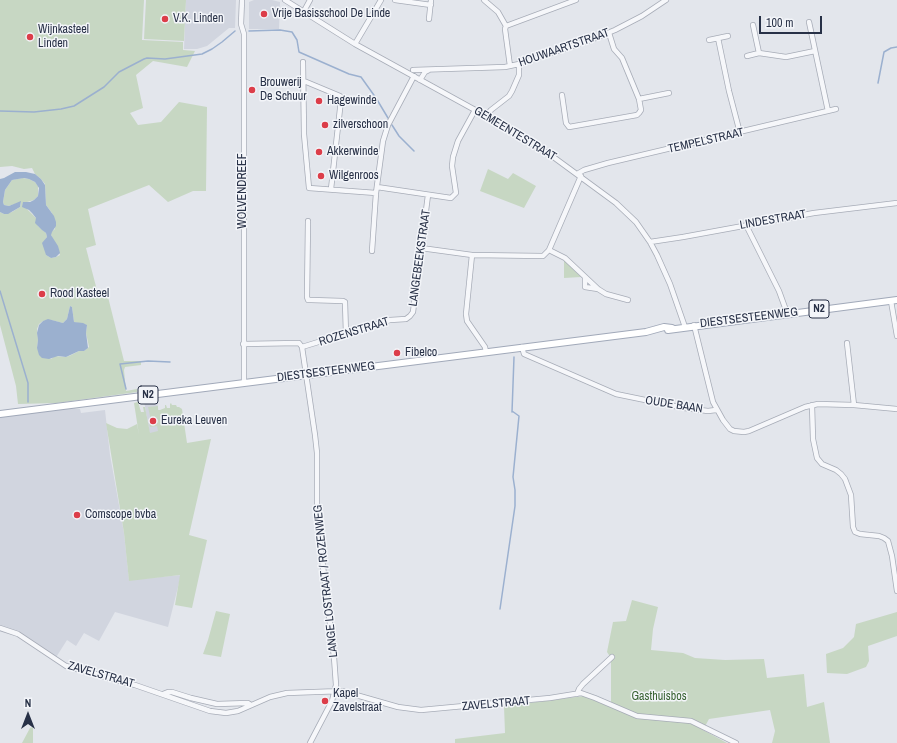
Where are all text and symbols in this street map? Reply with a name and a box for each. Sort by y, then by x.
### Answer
place label: Vrije Basisschool De Linde [272,7,390,21]
scale bar [761,8,824,34]
marker: Vrije Basisschool De Linde [259,9,269,19]
place label: V.K. Linden [173,12,224,26]
marker: V.K. Linden [160,14,170,24]
text: 100 m [766,15,793,31]
place label: Wijnkasteel Linden [38,23,89,51]
street label: HOUWAARTSTRAAT [517,26,611,70]
marker: Wijnkasteel Linden [25,32,35,42]
place label: Brouwerij De Schuur [260,76,306,104]
marker: Brouwerij De Schuur [247,85,257,95]
place label: Hagewinde [327,94,377,108]
marker: Hagewinde [314,96,324,106]
street label: GEMEENTESTRAAT [471,104,559,164]
place label: zilverschoon [333,118,388,132]
marker: zilverschoon [320,120,330,130]
street label: TEMPELSTRAAT [667,125,745,157]
place label: Akkerwinde [327,145,378,159]
marker: Akkerwinde [314,147,324,157]
street label: WOLVENDREEF [236,153,250,229]
place label: Wilgenroos [329,169,379,183]
marker: Wilgenroos [316,171,326,181]
street label: LINDESTRAAT [739,207,807,233]
street label: LANGEBEEKSTRAAT [406,209,434,307]
place label: Rood Kasteel [50,287,109,301]
marker: Rood Kasteel [37,289,47,299]
road number: N2 [809,300,829,318]
street label: DIESTSESTEENWEG [699,305,799,331]
street label: ROZENSTRAAT [317,315,391,349]
place label: Fibelco [405,346,437,360]
marker: Fibelco [392,348,402,358]
street label: DIESTSESTEENWEG [276,359,376,385]
road number: N2 [138,386,158,404]
street label: OUDE BAAN [644,393,704,417]
place label: Eureka Leuven [161,414,227,428]
marker: Eureka Leuven [148,416,158,426]
street label: LANGE LOSTRAAT / ROZENWEG [311,504,341,658]
place label: Comscope bvba [85,508,156,522]
marker: Comscope bvba [72,510,82,520]
street label: ZAVELSTRAAT [66,659,136,691]
place label: Kapel Zavelstraat [333,687,382,715]
park label: Gasthuisbos [631,690,687,704]
street label: ZAVELSTRAAT [461,694,531,714]
north arrow [8,695,48,735]
text: N [25,696,31,710]
marker: Kapel Zavelstraat [320,696,330,706]

